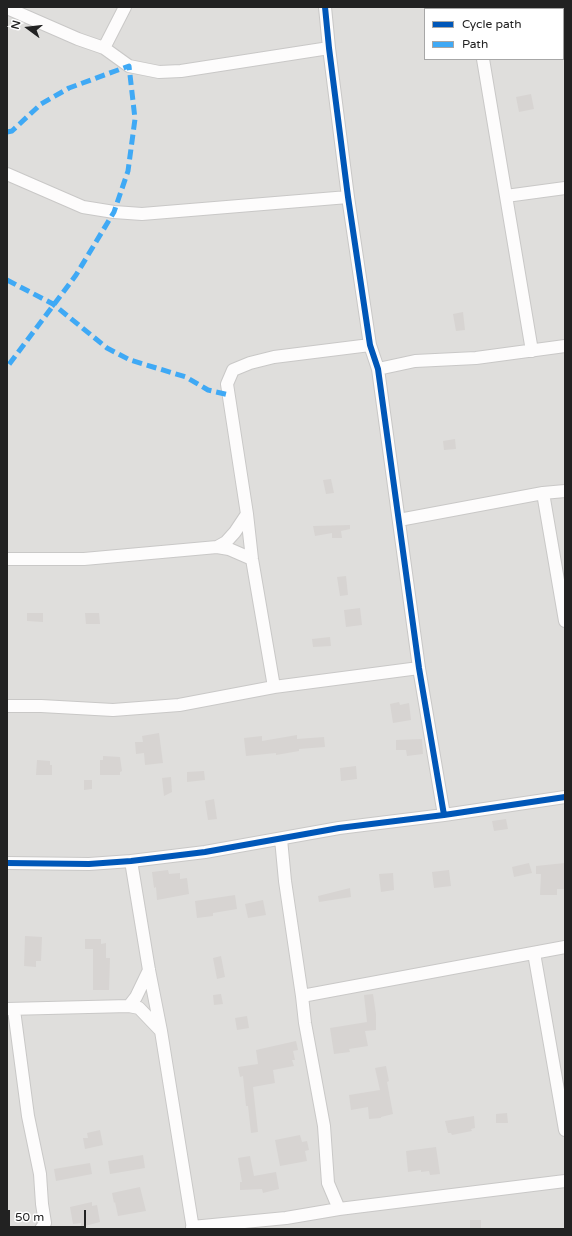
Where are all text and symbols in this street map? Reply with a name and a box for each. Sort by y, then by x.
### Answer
north arrow [8,8,48,48]
legend [424,8,564,60]
text: Cycle path [462,17,521,31]
text: N [9,19,23,31]
text: Path [462,37,488,51]
scale bar [10,1202,88,1228]
text: 50 m [15,1210,44,1224]

